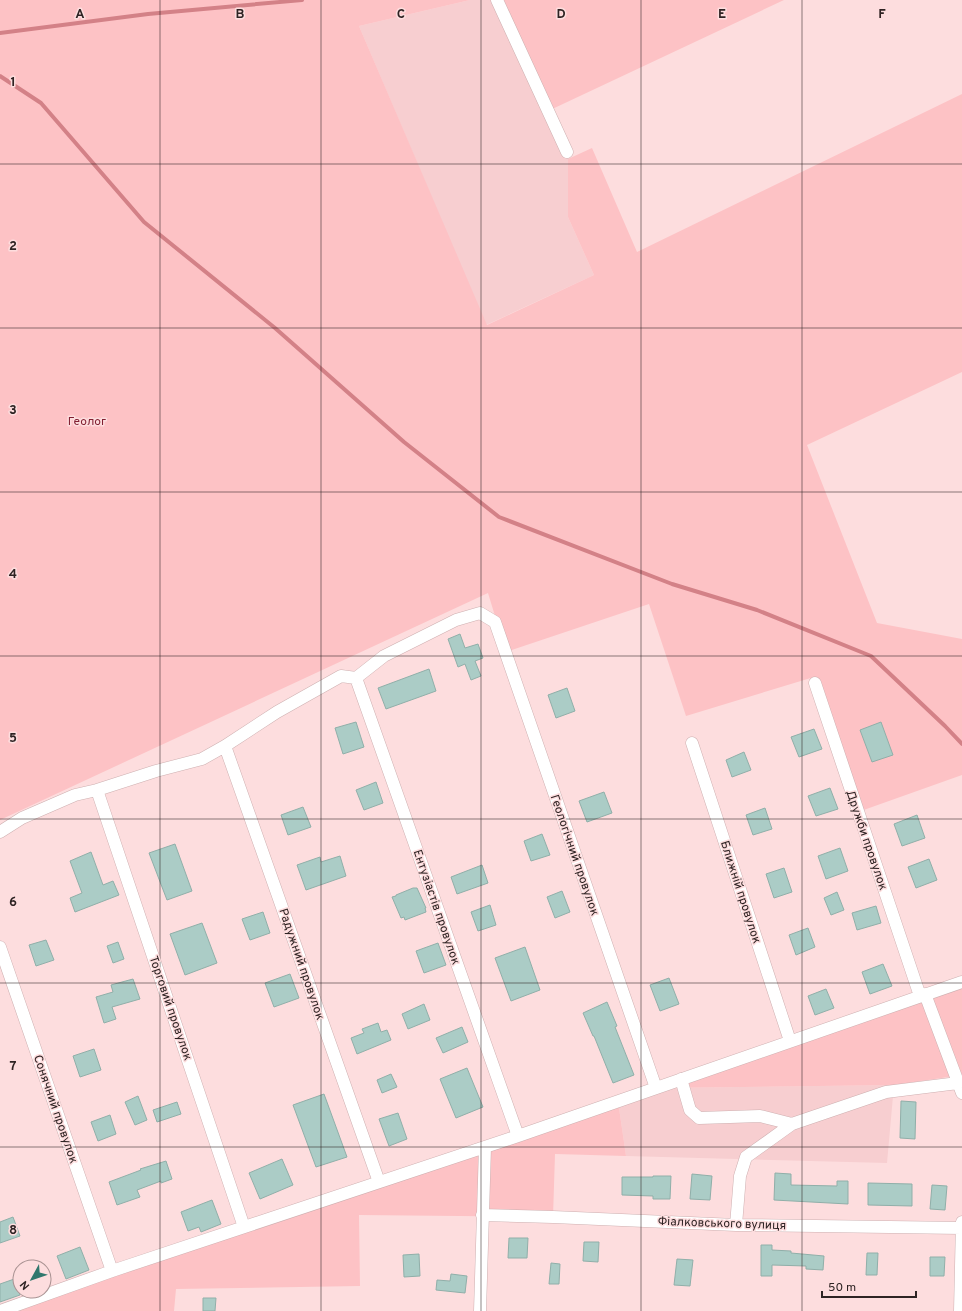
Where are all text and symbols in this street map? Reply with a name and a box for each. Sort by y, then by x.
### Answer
text: A [75,7,85,23]
text: B [236,7,245,23]
text: C [397,7,405,23]
text: D [556,7,566,23]
text: E [718,7,726,23]
text: F [878,7,886,23]
text: 1 [10,75,16,91]
text: 2 [9,239,17,255]
text: 3 [9,403,17,419]
park label: Геолог [68,414,106,430]
text: 4 [9,567,17,583]
text: 5 [9,731,17,747]
street label: Дружби провулок [841,788,891,893]
street label: Геологічний провулок [546,793,602,918]
street label: Ближній провулок [716,839,764,946]
street label: Ентузіастів провулок [409,848,463,967]
text: 6 [9,895,17,911]
street label: Радужний провулок [274,906,328,1022]
street label: Торговий провулок [145,954,196,1063]
street label: Сонячний провулок [29,1053,81,1166]
text: 7 [10,1059,17,1075]
street label: Фіалковського вулиця [658,1214,786,1234]
text: 8 [9,1223,17,1239]
north arrow [12,1259,52,1299]
scale bar [822,1273,916,1299]
text: N [17,1277,33,1292]
text: 50 m [828,1280,856,1296]

